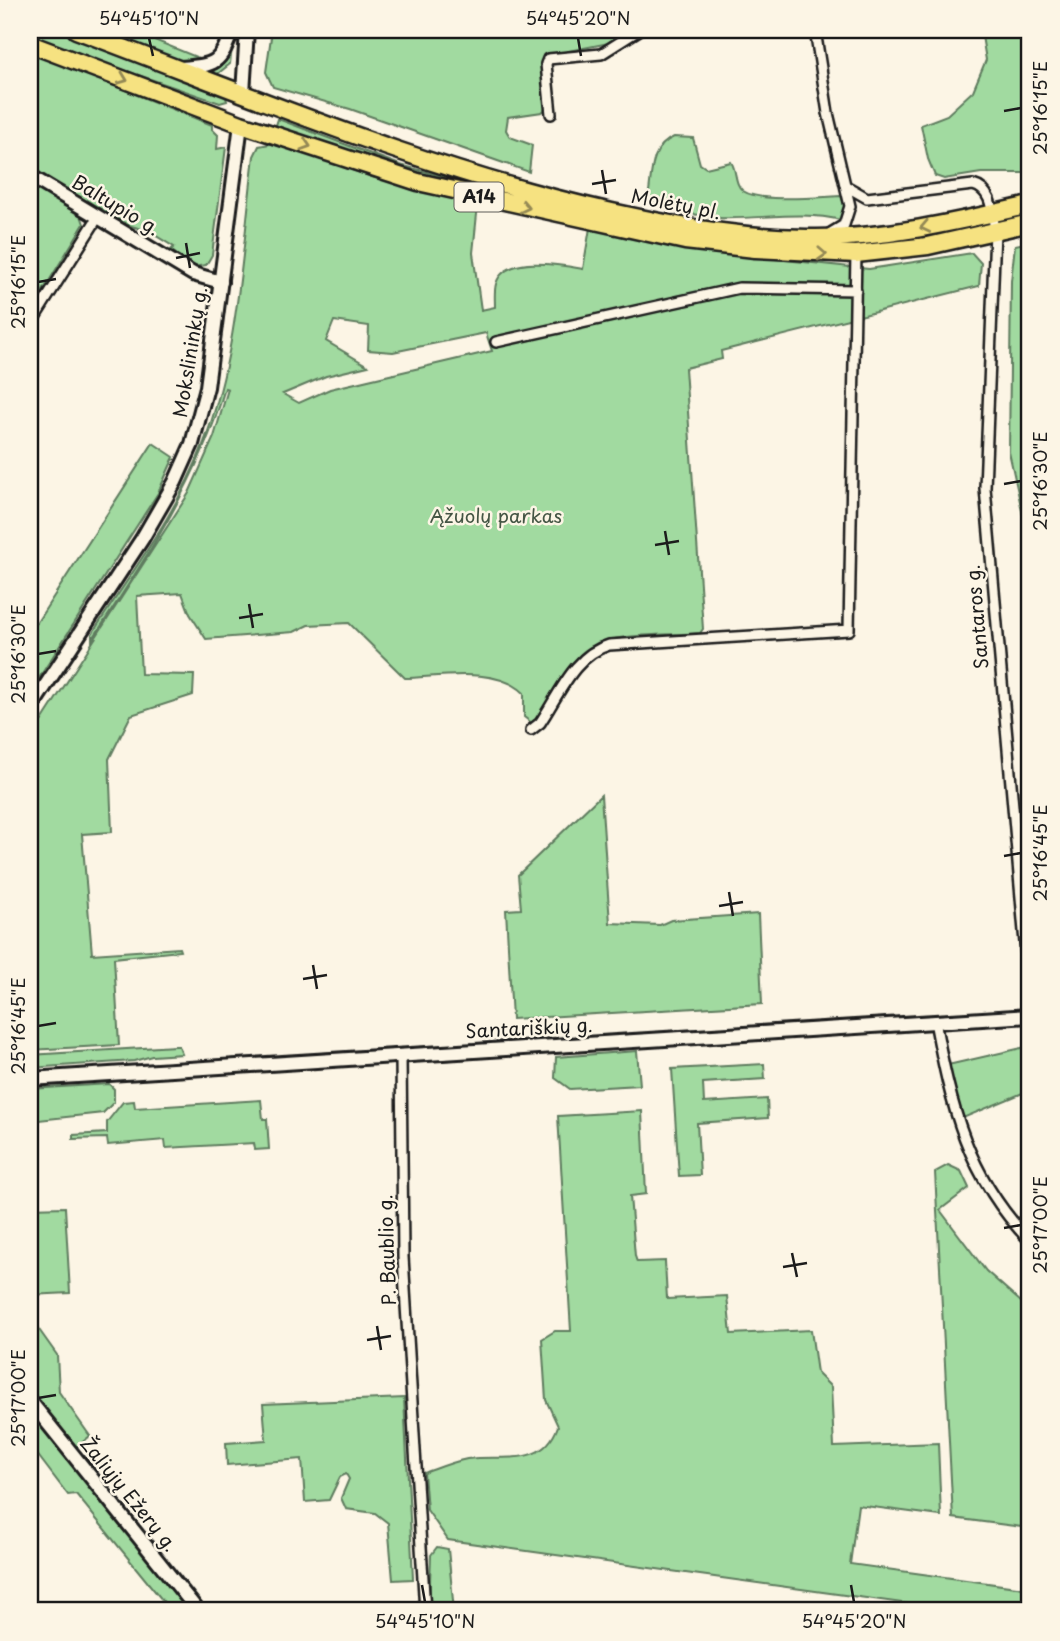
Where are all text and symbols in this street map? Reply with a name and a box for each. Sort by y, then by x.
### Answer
text: 54°45'10"N [99,4,199,31]
text: 54°45'20"N [525,4,631,31]
text: 25°16'15"E [1026,61,1053,155]
one-way arrow [116,71,128,85]
one-way arrow [299,137,311,152]
street label: Baltupio g. [67,167,166,241]
street label: Molėtų pl. [629,181,723,225]
road number: A14 [454,182,504,212]
one-way arrow [519,198,531,213]
one-way arrow [919,219,931,234]
text: 25°16'15"E [4,235,31,329]
one-way arrow [817,246,828,261]
street label: Mokslininkų g. [165,284,213,419]
text: 25°16'30"E [1026,431,1053,531]
park label: Ąžuolų parkas [430,501,562,529]
street label: Santaros g. [958,564,995,670]
text: 25°16'30"E [4,604,31,704]
text: 25°16'45"E [1026,804,1053,902]
text: 25°16'45"E [4,977,31,1075]
street label: Santariškių g. [465,1010,593,1044]
text: 25°17'00"E [1026,1176,1053,1274]
street label: P. Baublio g. [370,1194,402,1306]
text: 25°17'00"E [4,1349,31,1447]
street label: Žaliųjų Ežerų g. [75,1430,185,1557]
text: 54°45'10"N [375,1607,475,1634]
text: 54°45'20"N [801,1607,907,1634]

